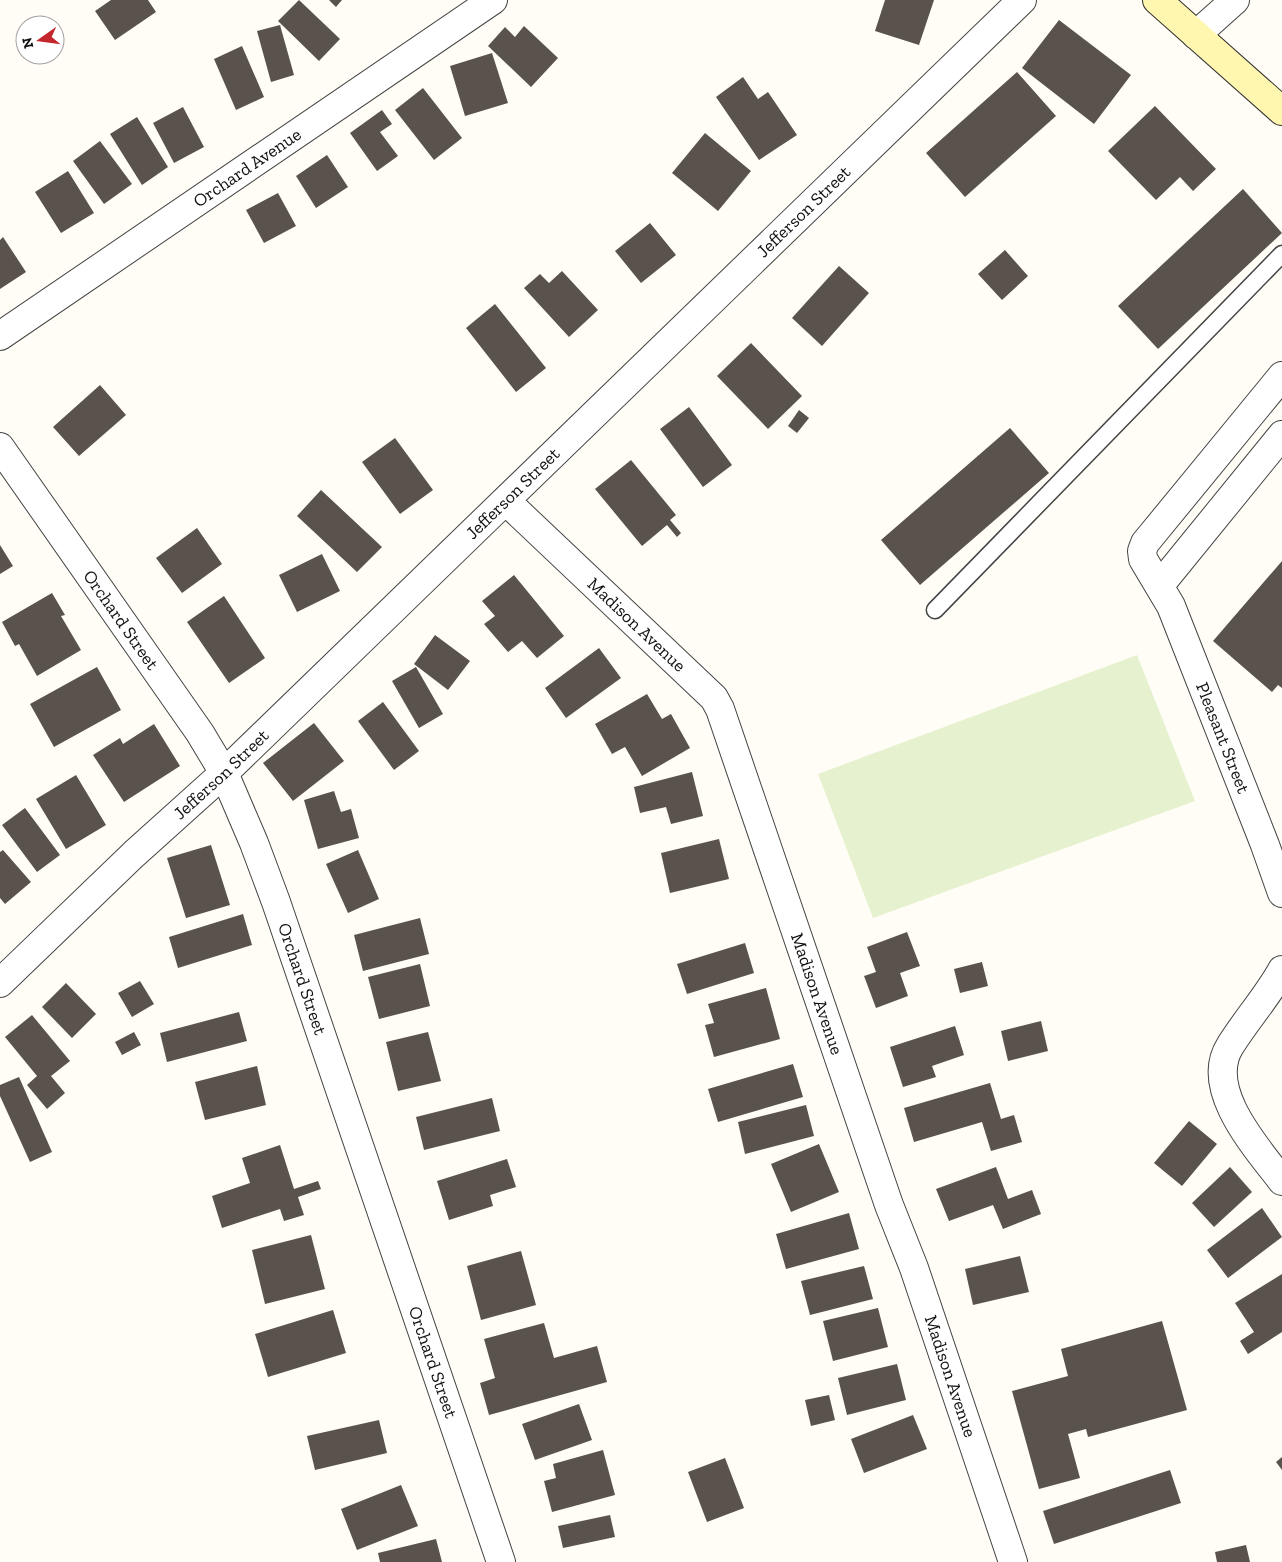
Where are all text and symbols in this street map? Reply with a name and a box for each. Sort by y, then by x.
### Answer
north arrow [15,15,65,65]
text: N [18,35,37,50]
street label: Orchard Avenue [189,123,305,212]
street label: Jefferson Street [752,161,855,262]
street label: Jefferson Street [461,443,564,544]
street label: Orchard Street [78,566,164,674]
street label: Madison Avenue [583,573,691,677]
street label: Pleasant Street [1191,679,1255,797]
street label: Jefferson Street [169,724,274,824]
street label: Orchard Street [273,920,332,1038]
street label: Madison Avenue [786,930,848,1058]
street label: Orchard Street [404,1303,462,1421]
street label: Madison Avenue [920,1312,981,1440]

